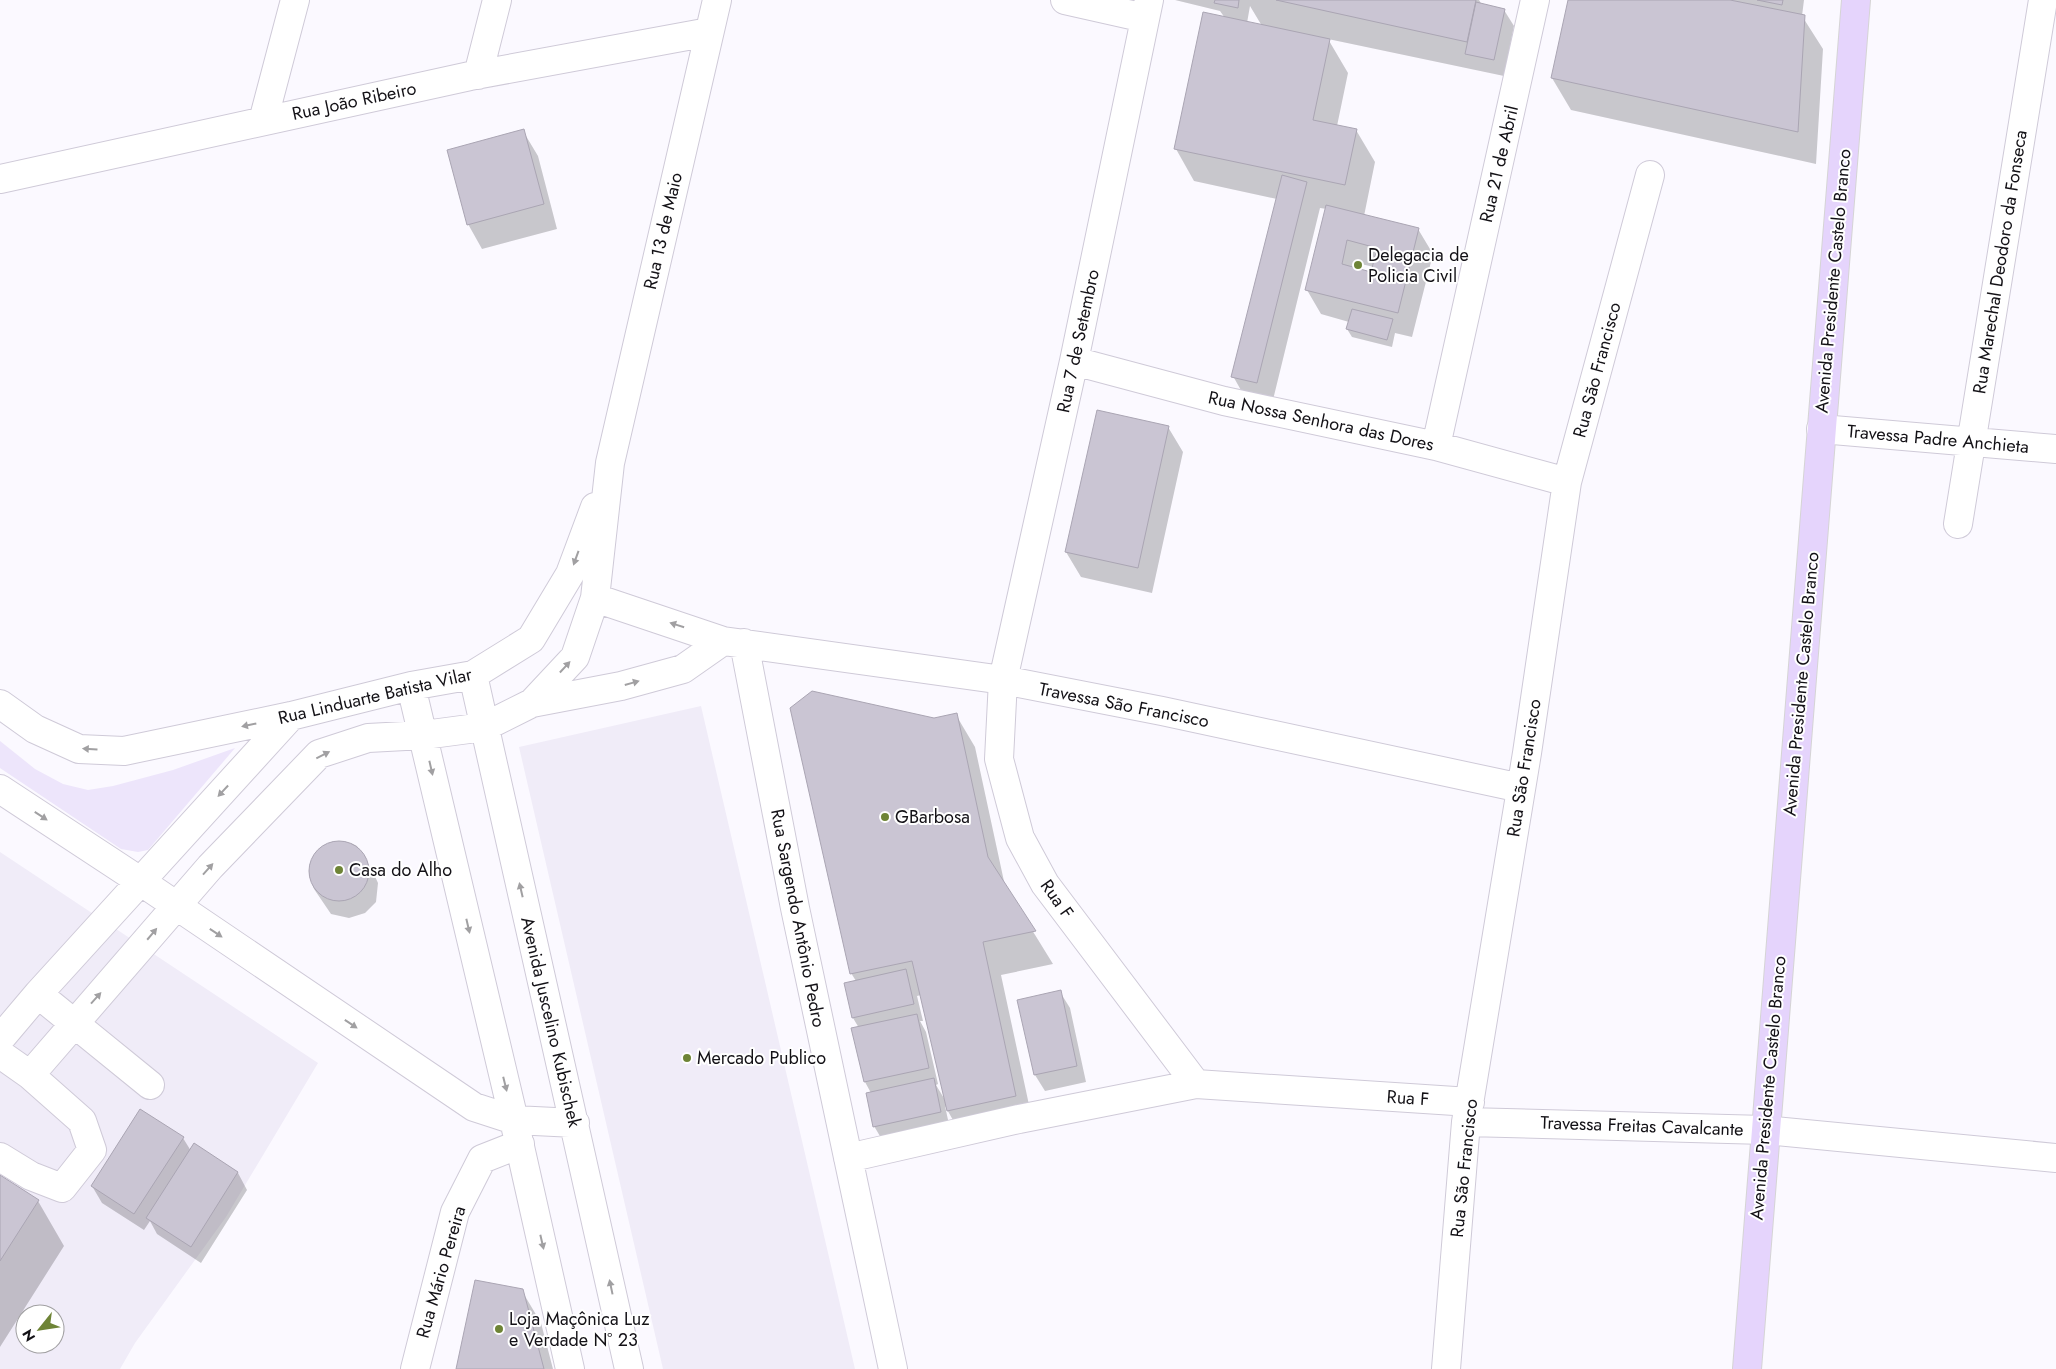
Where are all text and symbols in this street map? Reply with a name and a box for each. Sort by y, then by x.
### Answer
street label: Rua João Ribeiro [289,75,419,127]
street label: Rua 21 de Abril [1473,103,1525,225]
street label: Rua Marechal Deodoro da Fonseca [1966,128,2034,396]
street label: Avenida Presidente Castelo Branco [1809,148,1858,414]
street label: Rua 13 de Maio [637,170,689,292]
place label: Delegacia de Policia Civil [1368,242,1469,289]
marker: Delegacia de Policia Civil [1352,259,1364,271]
street label: Rua 7 de Setembro [1050,267,1106,415]
street label: Rua São Francisco [1566,299,1628,441]
street label: Rua Nossa Senhora das Dores [1206,384,1436,458]
street label: Travessa Padre Anchieta [1846,418,2030,460]
one-way arrow [572,551,580,566]
street label: Avenida Presidente Castelo Branco [1777,551,1826,817]
one-way arrow [669,621,684,629]
street label: Rua Linduarte Batista Vilar [276,661,475,731]
one-way arrow [559,662,571,674]
street label: Travessa São Francisco [1037,676,1211,734]
one-way arrow [624,679,639,687]
street label: Rua São Francisco [1500,697,1548,839]
one-way arrow [242,721,257,729]
one-way arrow [81,745,97,753]
one-way arrow [316,750,330,758]
one-way arrow [427,760,435,775]
one-way arrow [217,785,229,797]
place label: GBarbosa [895,804,970,830]
street label: Rua Sargendo Antônio Pedro [764,807,832,1030]
one-way arrow [34,811,47,821]
marker: GBarbosa [879,811,891,823]
place label: Casa do Alho [349,857,452,883]
one-way arrow [202,863,214,875]
marker: Casa do Alho [333,864,345,876]
street label: Rua F [1034,874,1080,924]
one-way arrow [517,882,525,897]
street label: Avenida Juscelino Kubischek [514,914,588,1130]
one-way arrow [464,918,472,933]
one-way arrow [146,928,157,941]
one-way arrow [210,928,223,938]
street label: Avenida Presidente Castelo Branco [1744,955,1793,1221]
one-way arrow [90,993,102,1005]
one-way arrow [344,1019,358,1029]
place label: Mercado Publico [697,1045,826,1071]
marker: Mercado Publico [681,1052,693,1064]
one-way arrow [501,1077,509,1092]
street label: Rua F [1386,1084,1430,1112]
street label: Rua São Francisco [1444,1097,1484,1239]
street label: Travessa Freitas Cavalcante [1540,1109,1744,1143]
street label: Rua Mário Pereira [410,1203,472,1341]
one-way arrow [538,1235,546,1250]
one-way arrow [607,1280,615,1295]
north arrow [15,1304,65,1354]
place label: Loja Maçônica Luz e Verdade Nº 23 [509,1306,650,1353]
marker: Loja Maçônica Luz e Verdade Nº 23 [493,1323,505,1335]
text: N [17,1326,40,1345]

